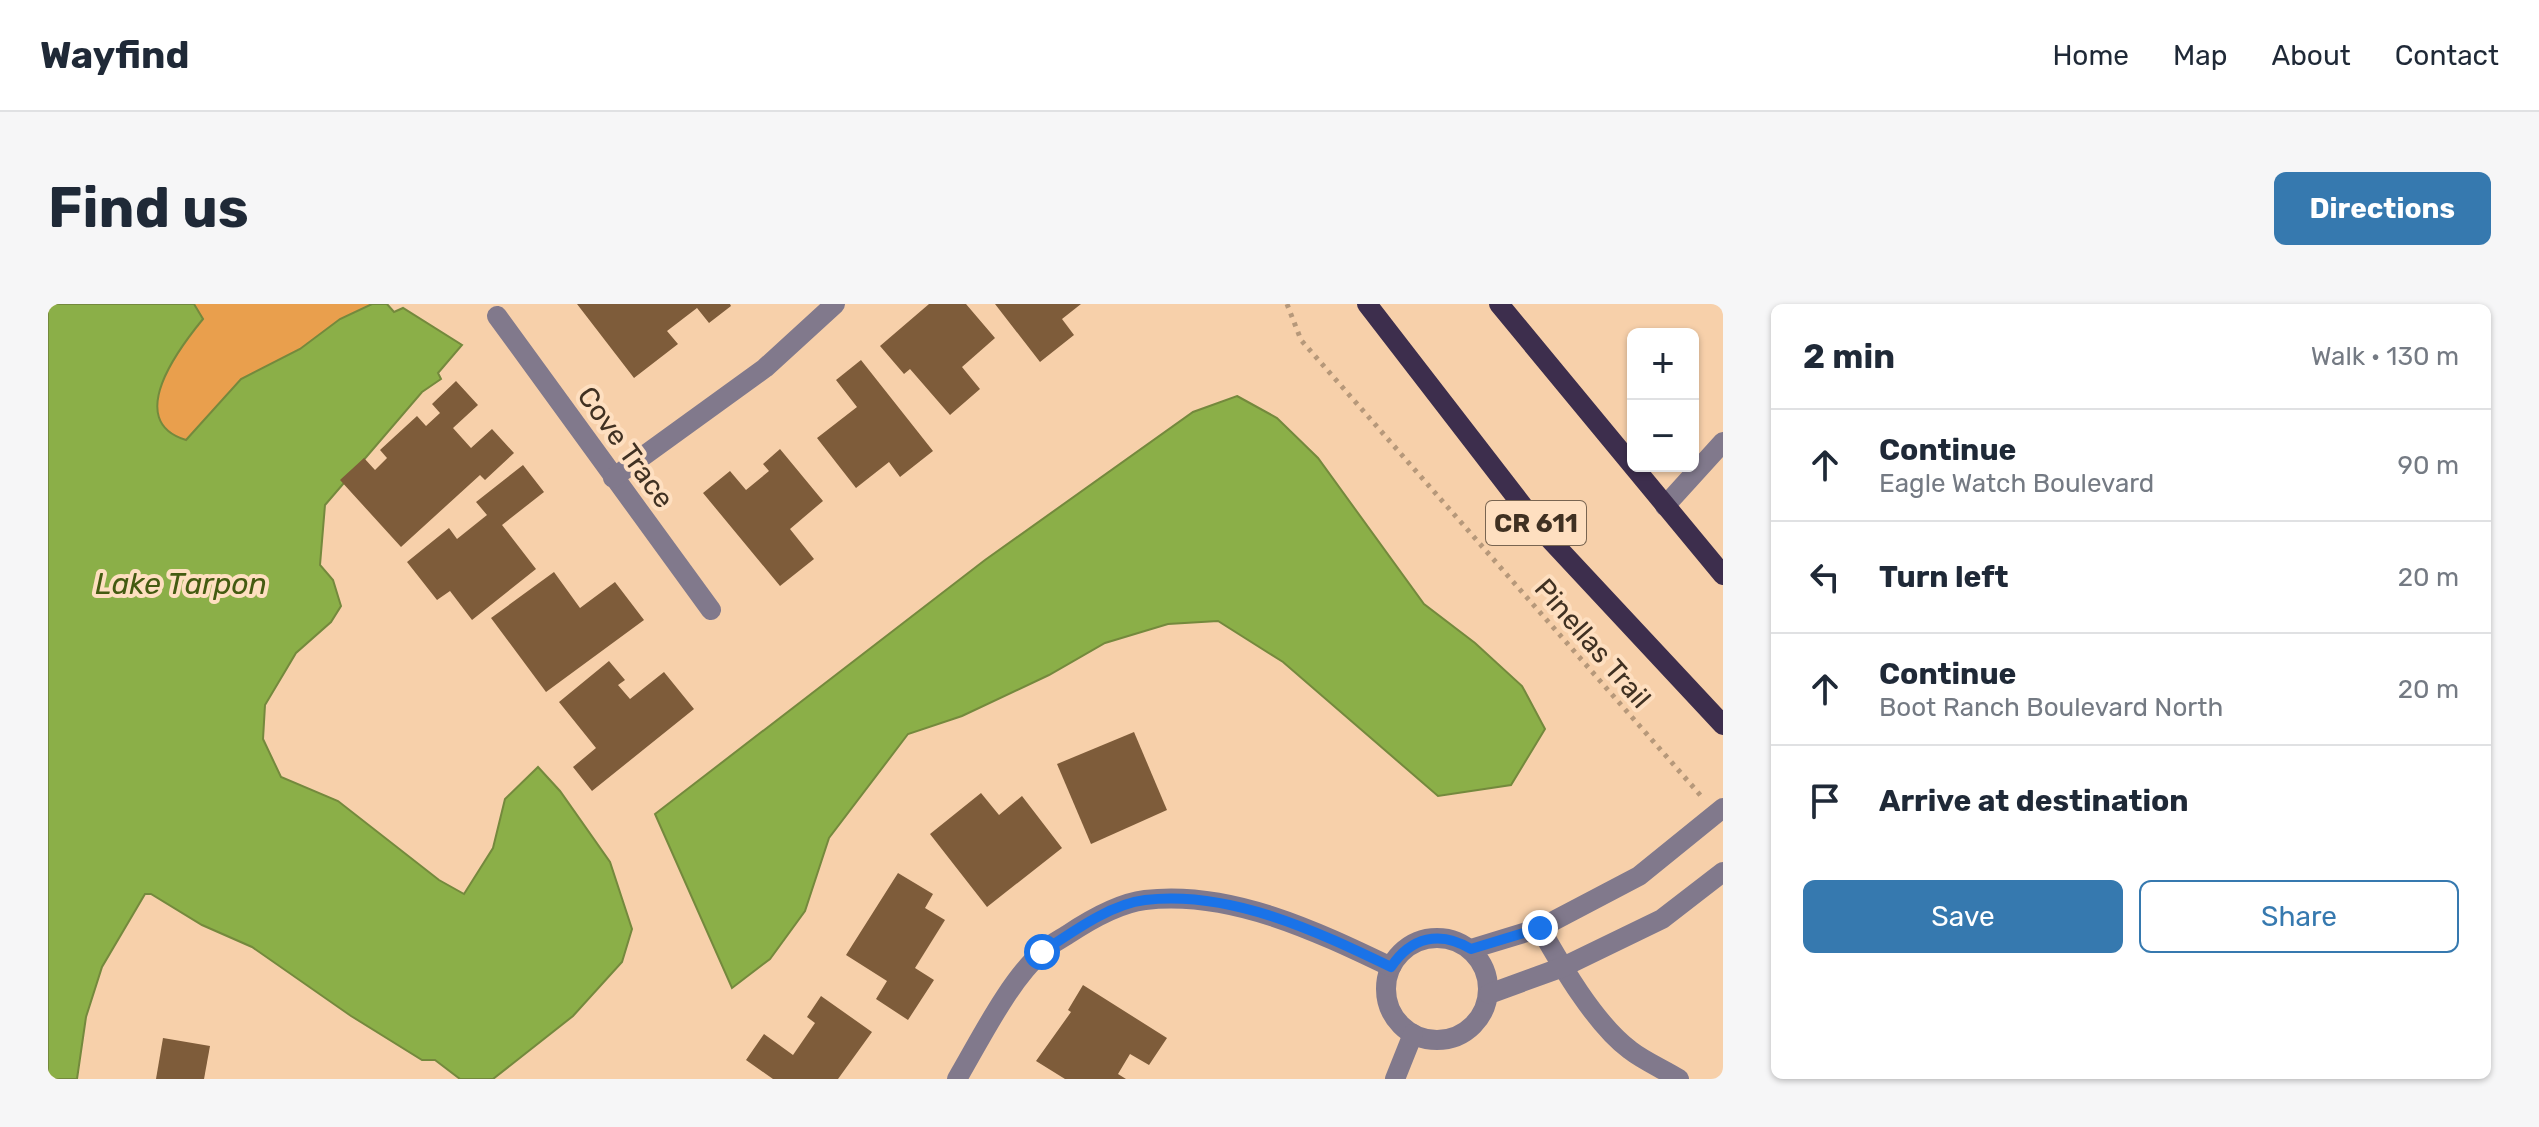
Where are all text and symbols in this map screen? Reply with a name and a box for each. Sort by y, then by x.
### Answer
text: Wayfind [40,32,189,78]
text: Home [2052,39,2129,72]
text: Map [2173,39,2227,72]
text: About [2271,39,2351,72]
text: Contact [2395,39,2499,72]
button: Directions [2274,172,2491,245]
text: Find us [48,175,249,241]
map controls [1627,328,1699,472]
button: + [1627,328,1699,400]
text: 2 min [1803,336,1895,377]
text: Walk · 130 m [2311,341,2459,372]
street label: Cove Trace [571,380,681,514]
button: − [1627,400,1699,472]
text: Continue [1879,432,2016,468]
icon: ahead [1803,443,1847,487]
text: 90 m [2398,450,2459,481]
text: Eagle Watch Boulevard [1879,468,2154,499]
road number: CR 611 [1486,501,1586,545]
icon: left [1803,555,1847,599]
text: Turn left [1879,559,2009,595]
text: 20 m [2398,562,2459,593]
water label: Lake Tarpon [95,566,267,602]
street label: Pinellas Trail [1528,572,1658,715]
text: Continue [1879,656,2016,692]
icon: ahead [1803,667,1847,711]
text: 20 m [2398,674,2459,705]
text: Boot Ranch Boulevard North [1879,692,2223,723]
icon: arrive [1803,779,1847,823]
text: Arrive at destination [1879,783,2189,819]
button: Save [1803,880,2123,953]
button: Share [2139,880,2459,953]
route end [1522,910,1558,946]
route start [1024,934,1060,970]

